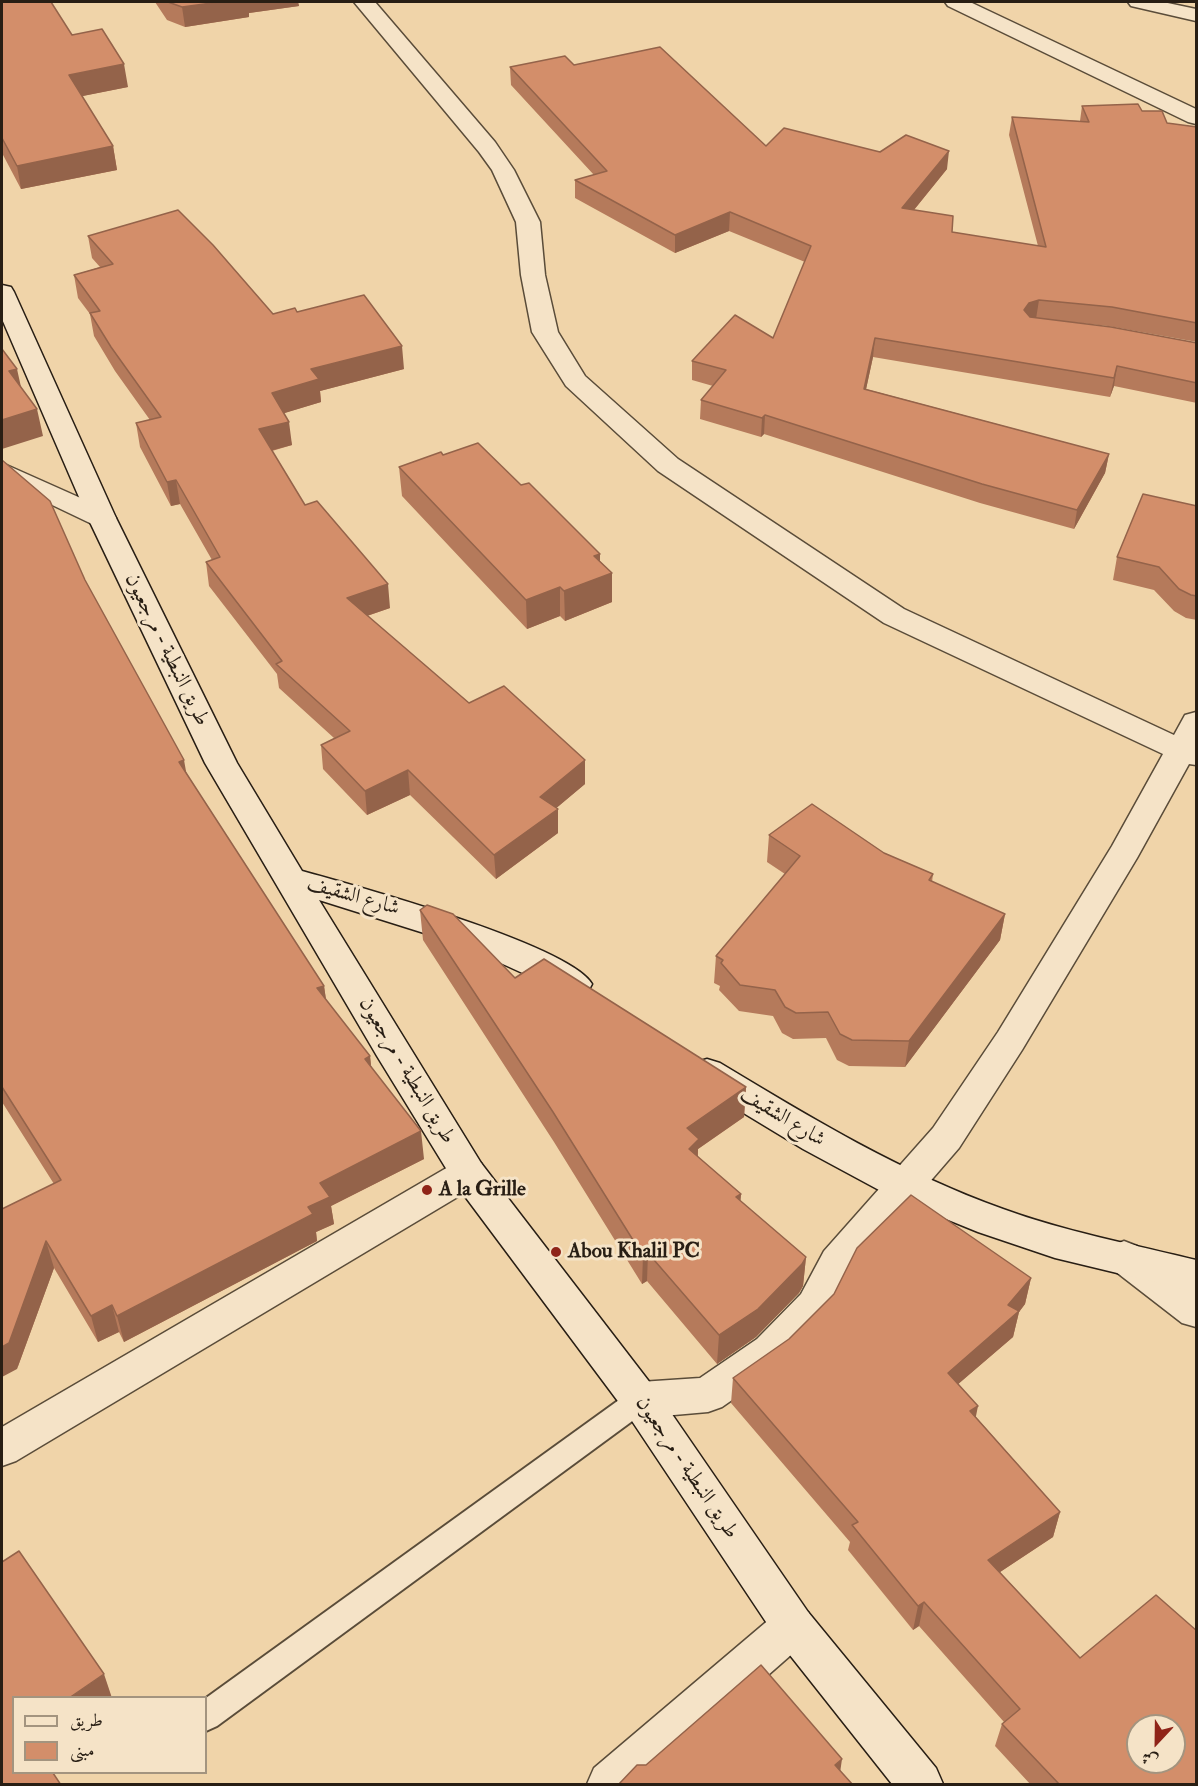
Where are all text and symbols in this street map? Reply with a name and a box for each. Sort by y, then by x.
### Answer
street label: طريق النبطية - مرجعيون [118,570,214,730]
street label: شارع الشقيف [304,872,402,922]
street label: طريق النبطية - مرجعيون [352,993,460,1149]
street label: شارع الشقيف [735,1083,829,1153]
place label: A la Grille [439,1177,526,1203]
marker: A la Grille [420,1183,434,1197]
place label: Abou Khalil PC [568,1239,700,1265]
marker: Abou Khalil PC [549,1245,563,1259]
street label: طريق النبطية - مرجعيون [629,1392,743,1544]
legend [12,1696,207,1774]
text: طريق [70,1709,103,1732]
north arrow [1126,1714,1186,1774]
text: مبنى [70,1739,95,1762]
text: ش [1139,1747,1161,1771]

